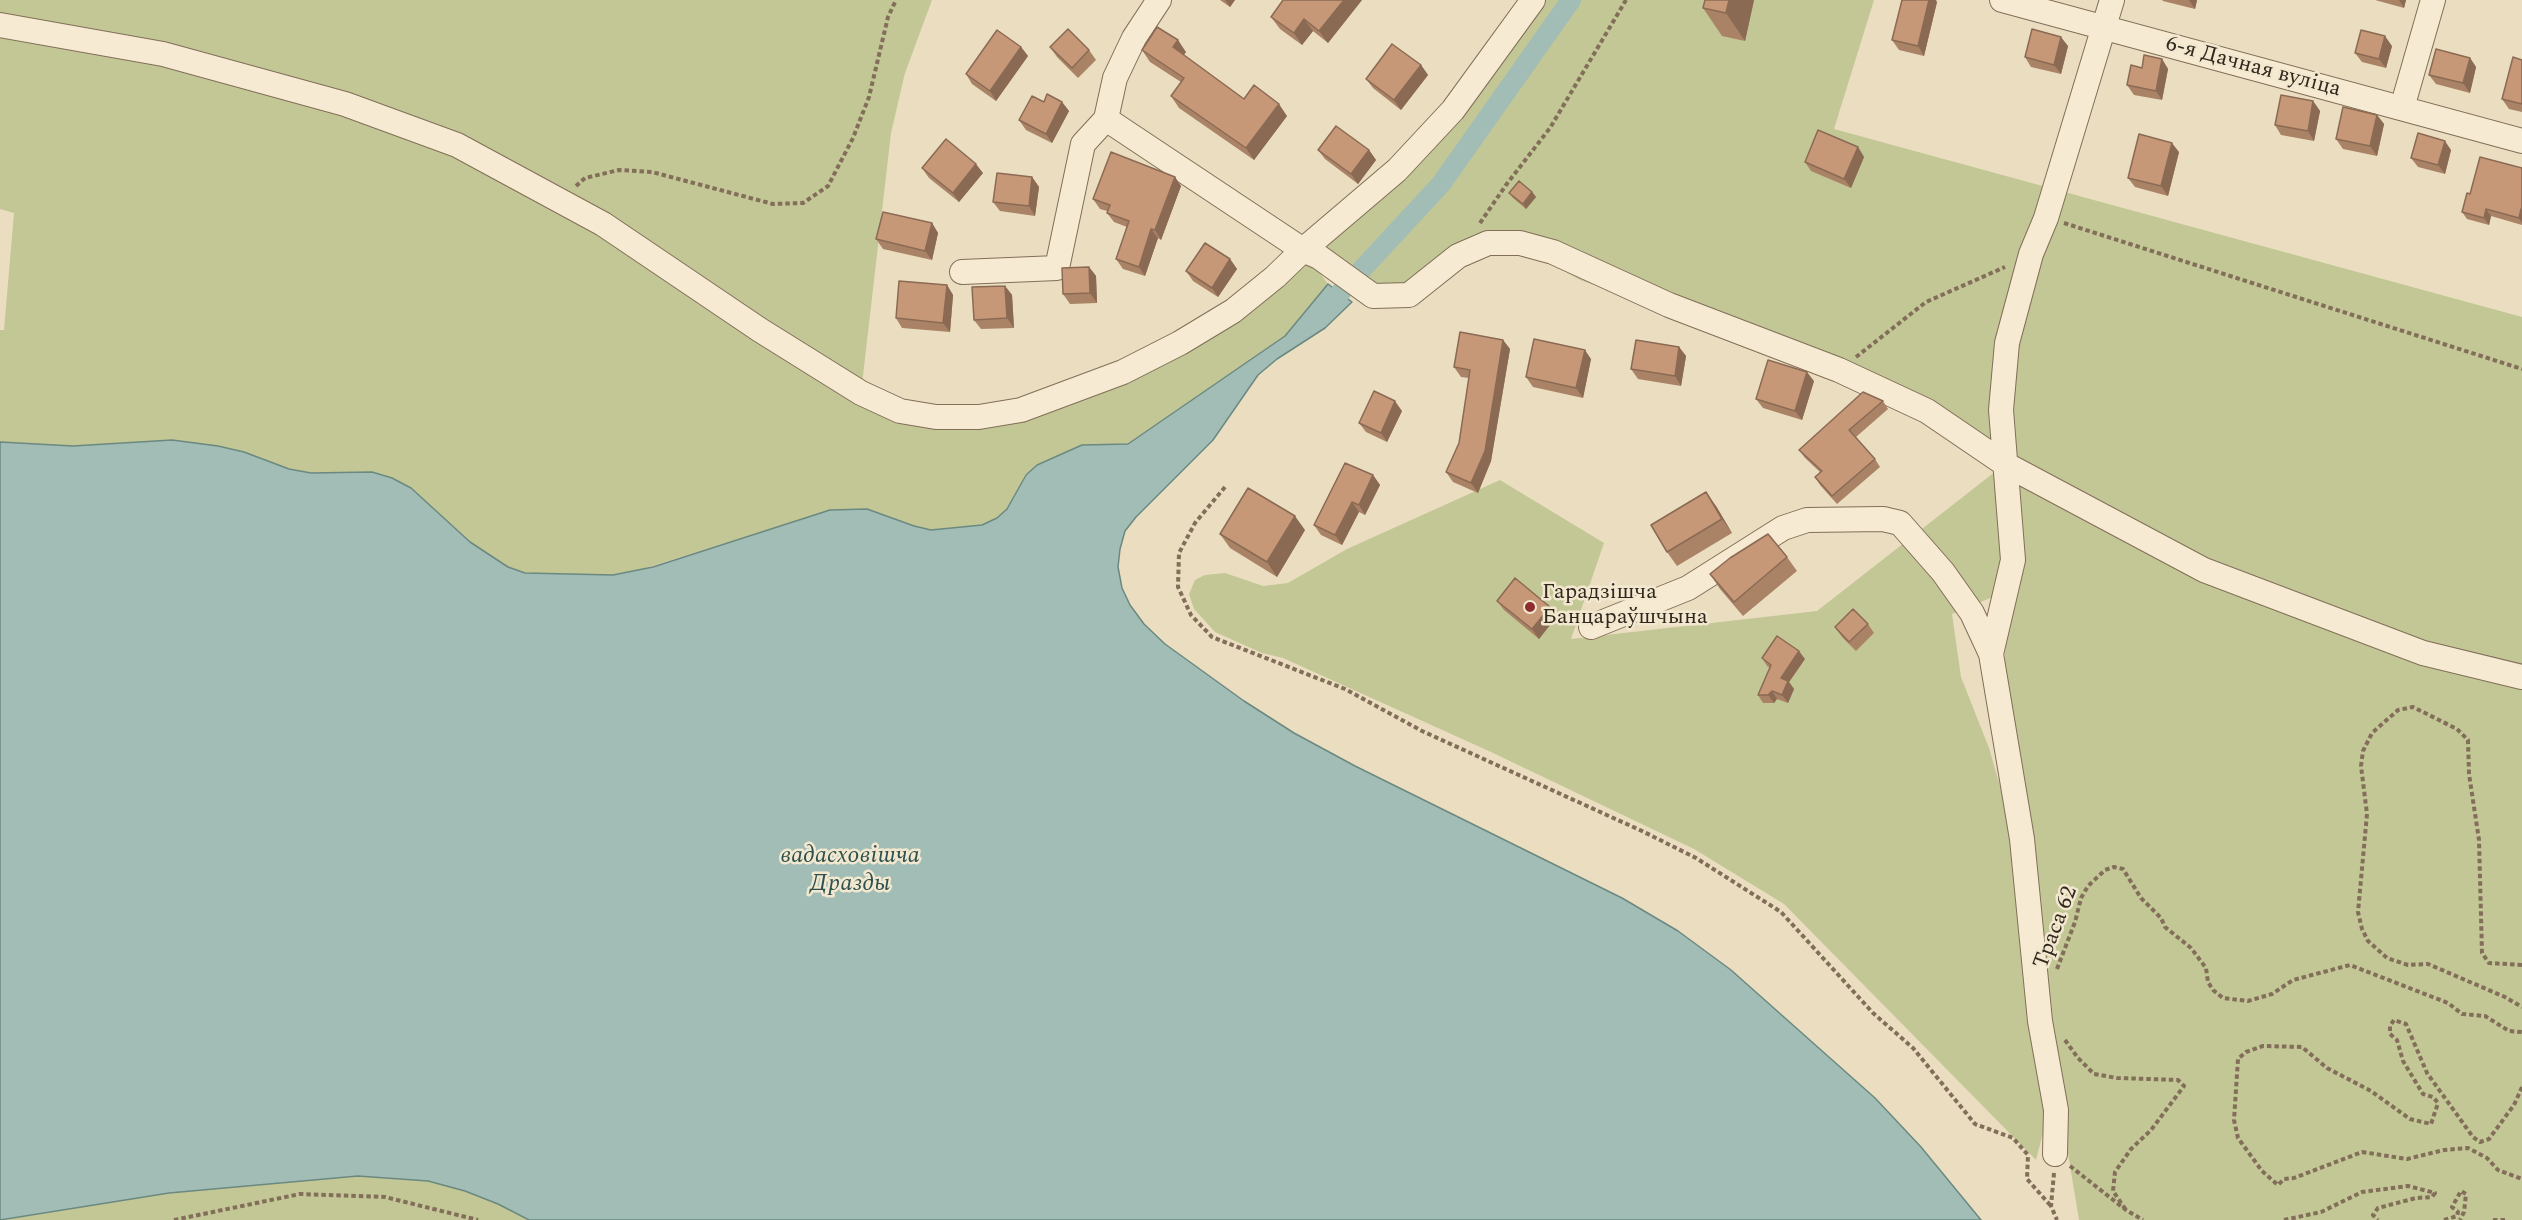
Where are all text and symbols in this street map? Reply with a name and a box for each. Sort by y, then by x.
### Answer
street label: 6-я Дачная вуліца [2162,32,2344,104]
place label: Гарадзішча Банцараўшчына [1542,581,1708,632]
marker: Гарадзішча Банцараўшчына [1523,600,1537,614]
water label: вадасховішча Дразды [780,843,920,899]
street label: Траса 62 [2029,883,2085,973]

